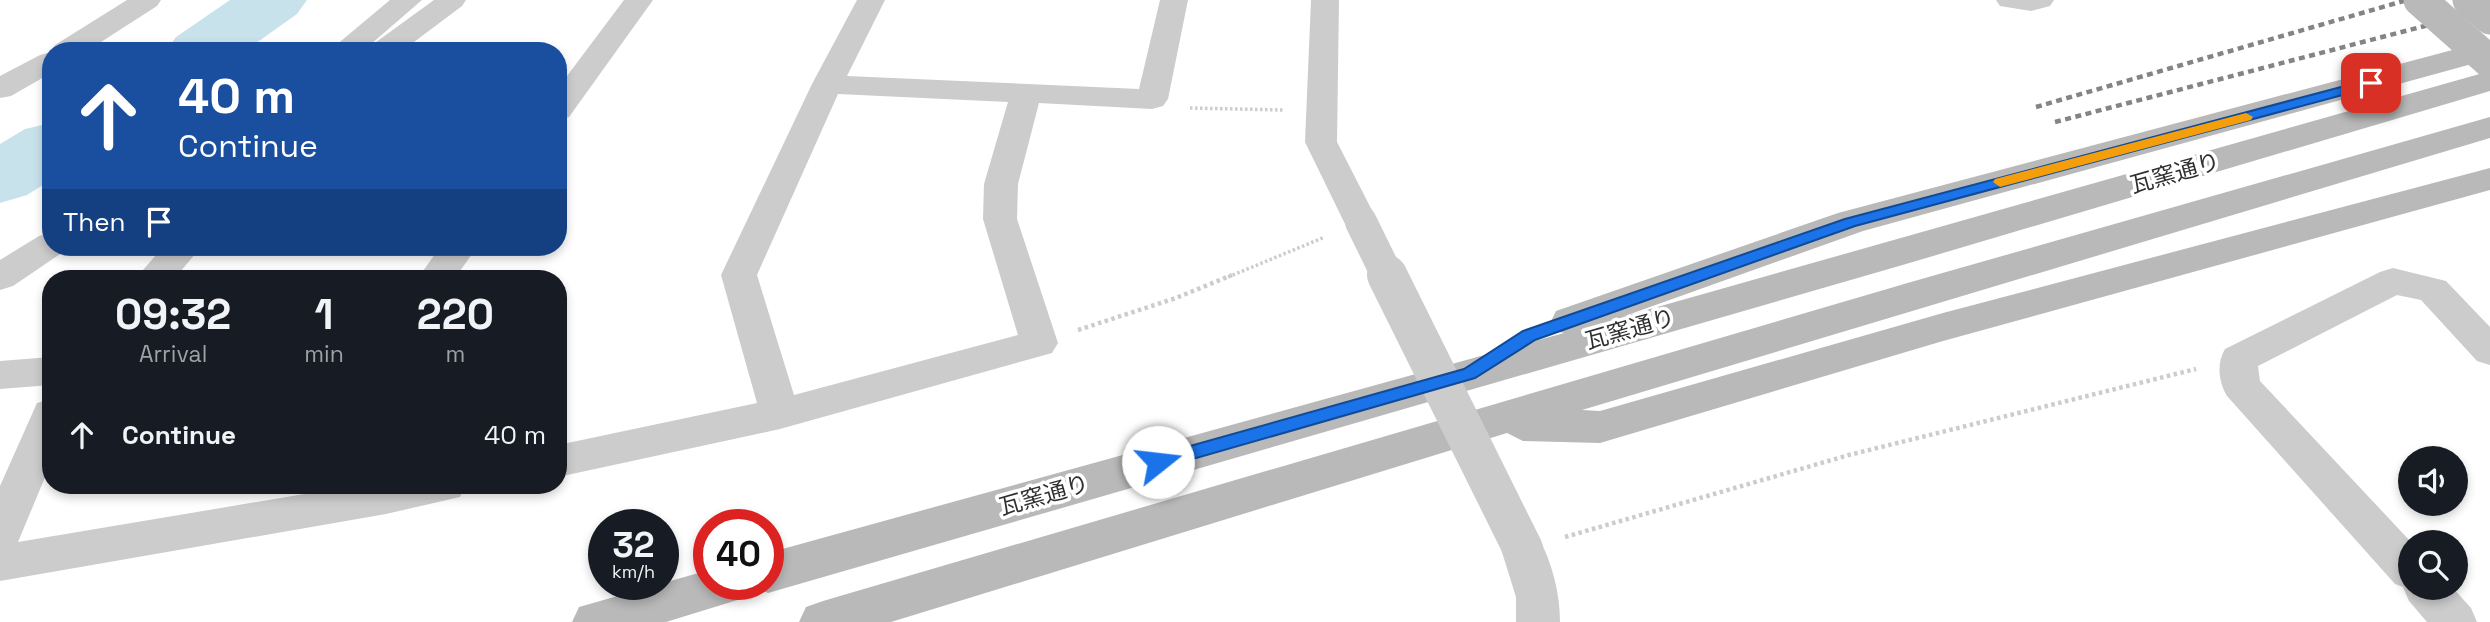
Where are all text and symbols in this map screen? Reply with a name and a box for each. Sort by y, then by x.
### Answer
pin [2341,53,2401,113]
icon: arrive [2352,64,2390,102]
text: 40 m [178,65,295,127]
icon: ahead [63,70,154,161]
text: Continue [178,126,318,166]
street label: 瓦窯通り [2127,146,2223,200]
icon: arrive [140,203,178,241]
text: Then [63,205,126,239]
text: 09:32 [115,288,231,341]
text: 1 [315,288,334,341]
text: 220 [417,288,494,341]
street label: 瓦窯通り [1582,302,1678,356]
text: Arrival [139,339,207,369]
text: min [304,339,344,369]
text: m [445,339,465,369]
icon: ahead [63,416,101,454]
text: Continue [122,418,236,452]
text: 40 m [484,418,546,452]
position arrow [1121,425,1195,499]
map controls [2398,446,2468,600]
button: sound [2398,446,2468,516]
street label: 瓦窯通り [996,468,1092,522]
speed limit sign: 40 [693,509,784,600]
text: 32 [612,523,655,567]
button: search [2398,530,2468,600]
text: km/h [612,560,655,583]

